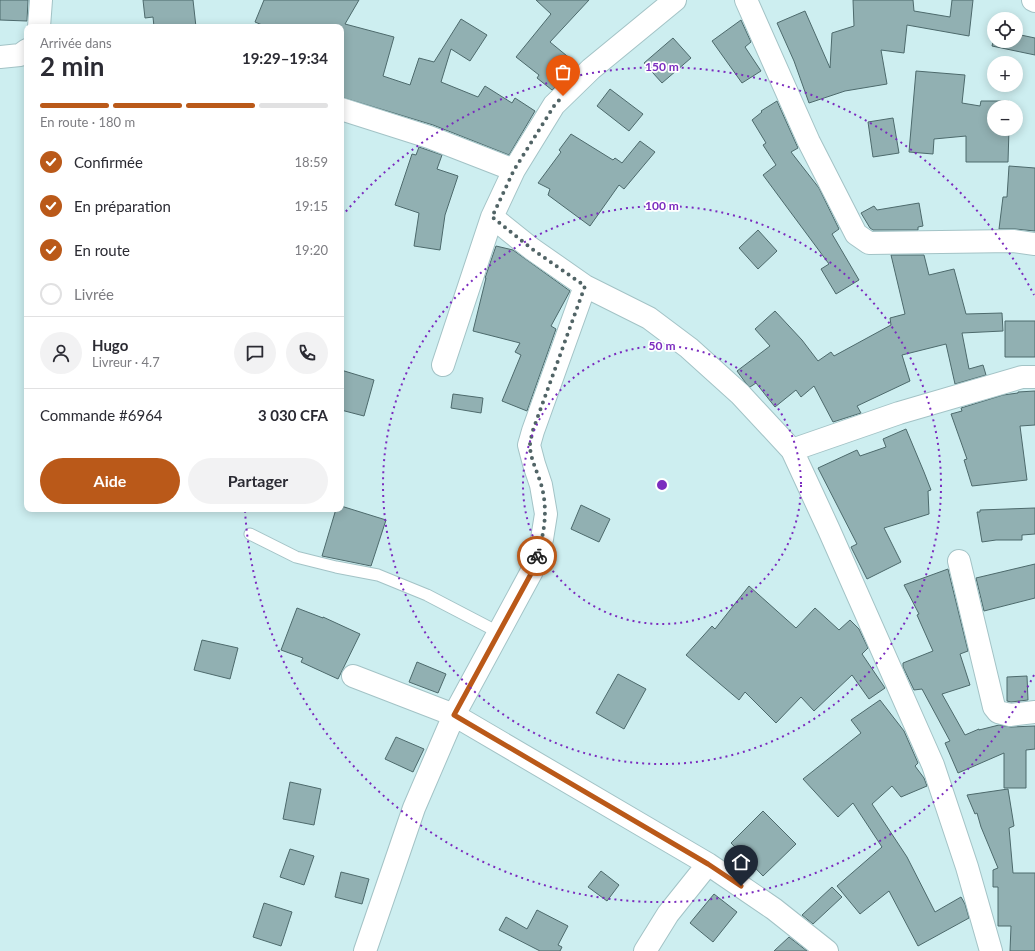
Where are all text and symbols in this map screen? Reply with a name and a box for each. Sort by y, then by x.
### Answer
map controls [987,12,1023,136]
button: locate [987,12,1023,48]
text: Arrivée dans [40,35,112,51]
text: 19:29–19:34 [242,49,328,67]
text: 2 min [40,50,104,82]
pin [546,55,580,96]
button: + [987,56,1023,92]
text: 150 m [645,59,679,74]
icon: bag [552,61,574,83]
button: − [987,100,1023,136]
text: En route · 180 m [40,114,135,130]
icon: check [40,151,62,173]
text: Confirmée [74,153,143,171]
text: 18:59 [295,154,328,170]
icon: check [40,195,62,217]
text: En préparation [74,197,171,215]
text: 19:15 [295,198,328,214]
text: 100 m [645,198,679,213]
icon: check [40,239,62,261]
text: En route [74,241,130,259]
text: 19:20 [295,242,328,258]
text: Livrée [74,285,114,303]
button: person [40,332,82,374]
button: chat [234,332,276,374]
button: phone [286,332,328,374]
text: Hugo [92,336,128,354]
text: 50 m [649,338,675,353]
text: Livreur · 4.7 [92,354,160,370]
text: Commande #6964 [40,406,163,424]
text: 3 030 CFA [258,406,328,424]
button: Aide [40,458,180,504]
button: Partager [188,458,328,504]
centre of rings [655,478,669,492]
courier [517,536,557,576]
icon: bike [526,545,548,567]
pin [724,845,758,886]
icon: home [730,851,752,873]

